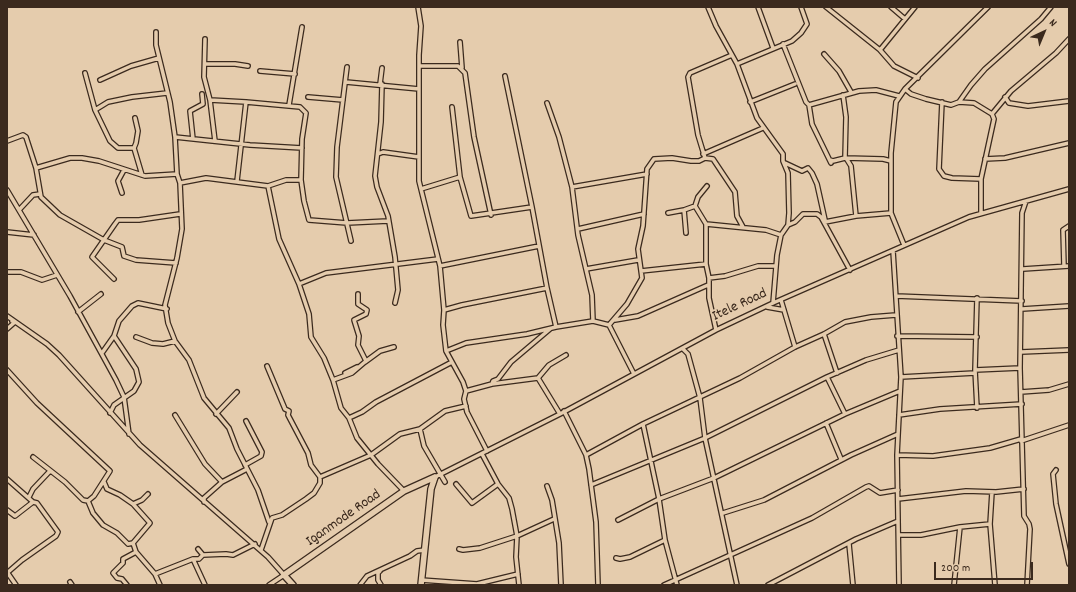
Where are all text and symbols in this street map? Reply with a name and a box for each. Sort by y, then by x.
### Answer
north arrow [1024,12,1064,52]
text: N [1045,16,1060,31]
street label: Itele Road [710,285,770,327]
street label: Iganmode Road [303,487,385,551]
scale bar [936,554,1035,580]
text: 200 m [941,560,970,577]

